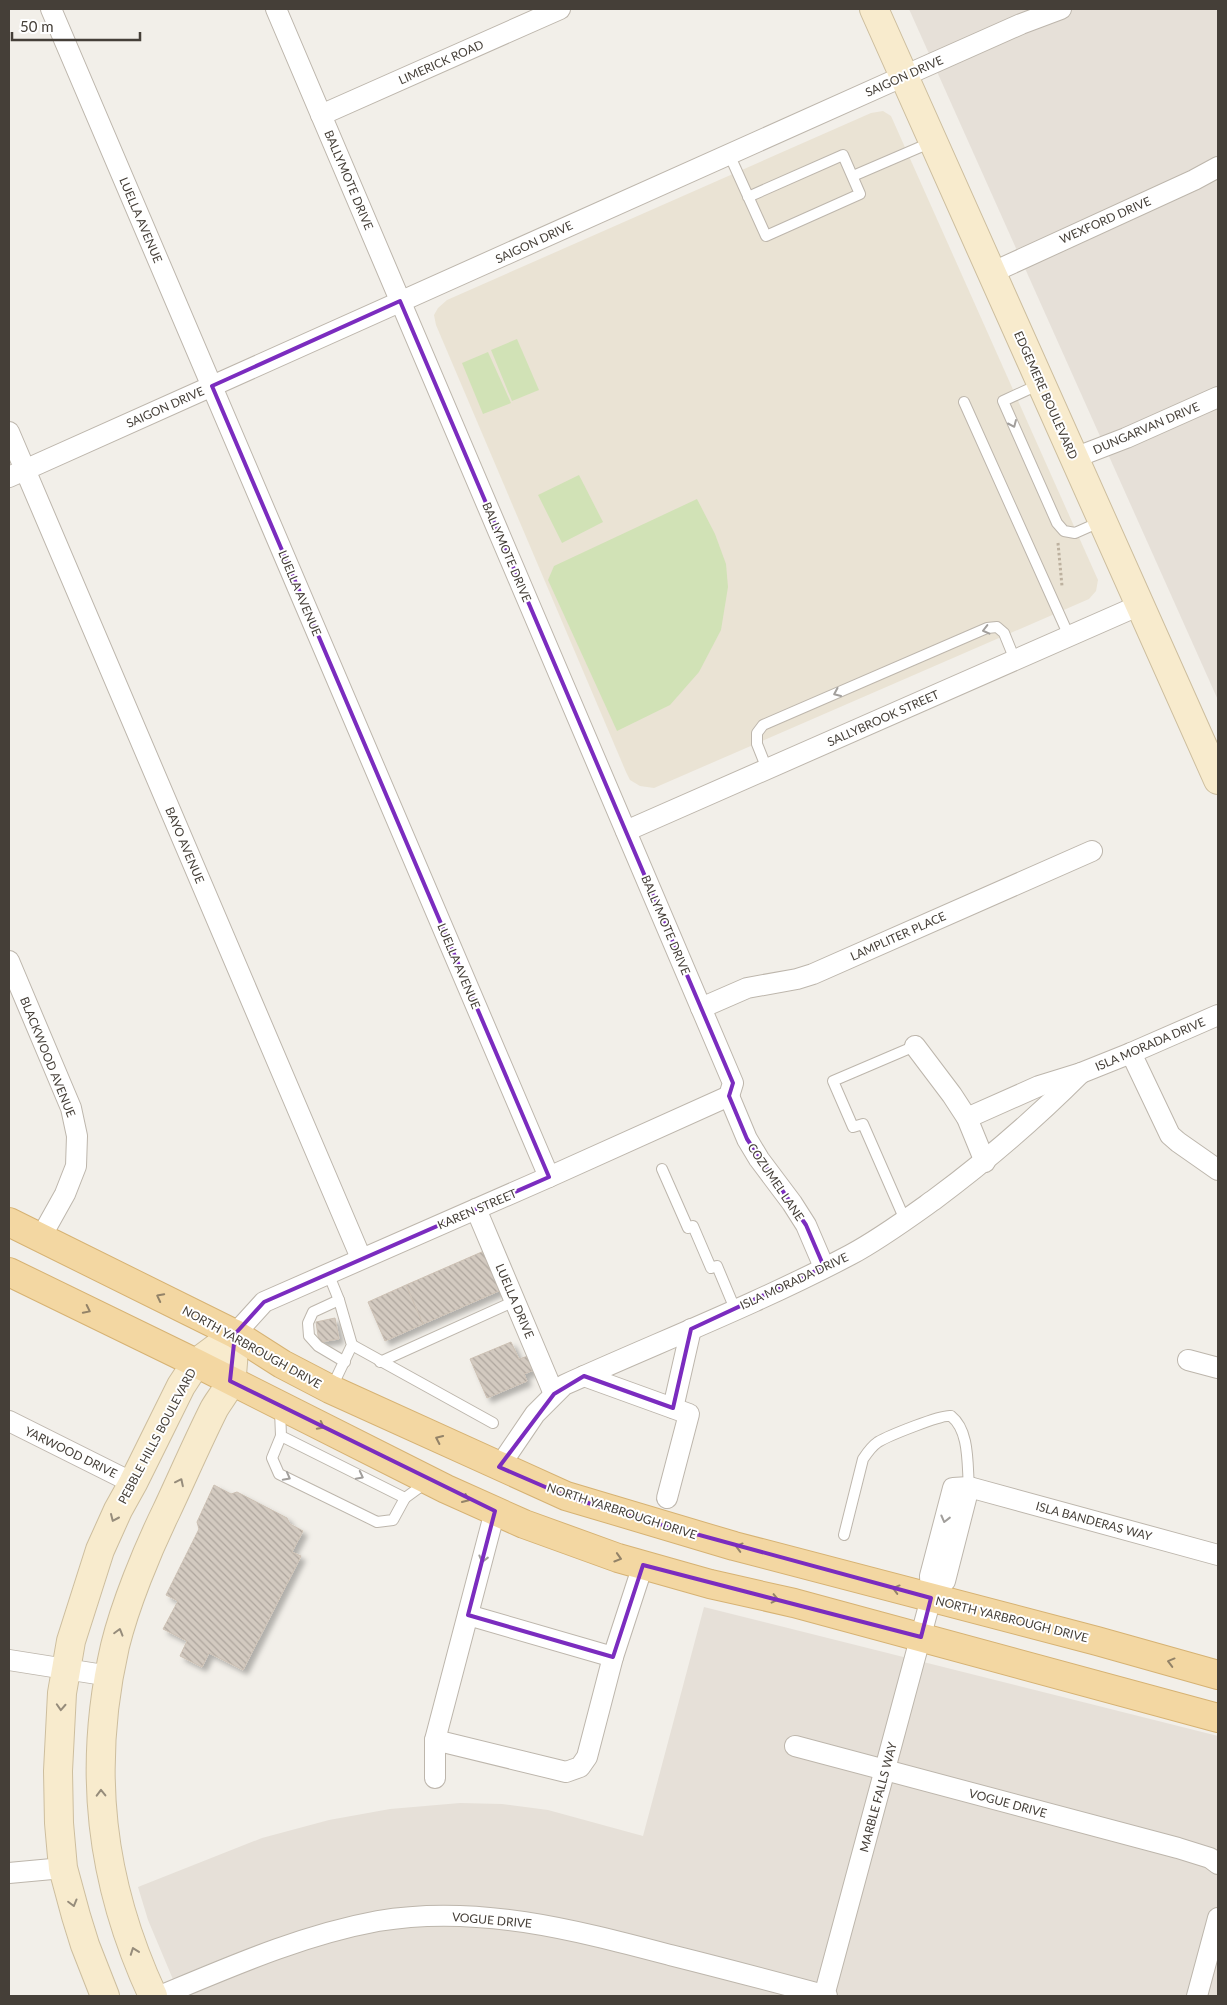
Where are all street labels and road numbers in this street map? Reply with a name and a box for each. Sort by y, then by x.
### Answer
street label: LIMERICK ROAD [396,37,486,87]
street label: SAIGON DRIVE [863,52,945,100]
street label: BALLYMOTE DRIVE [321,128,377,232]
street label: LUELLA AVENUE [116,175,166,265]
street label: WEXFORD DRIVE [1057,193,1153,247]
street label: SAIGON DRIVE [493,218,575,266]
street label: EDGEMERE BOULEVARD [1011,329,1081,461]
street label: SAIGON DRIVE [124,383,206,431]
street label: DUNGARVAN DRIVE [1091,399,1202,457]
street label: BALLYMOTE DRIVE [479,500,535,604]
street label: LUELLA AVENUE [275,548,325,638]
street label: SALLYBROOK STREET [825,687,941,749]
street label: BAYO AVENUE [162,804,208,886]
street label: BALLYMOTE DRIVE [638,873,694,977]
street label: LAMPLITER PLACE [848,908,948,964]
street label: LUELLA AVENUE [434,921,484,1011]
street label: BLACKWOOD AVENUE [17,995,79,1119]
street label: ISLA MORADA DRIVE [1093,1014,1207,1074]
street label: COZUMEL LANE [744,1140,808,1224]
street label: KAREN STREET [435,1186,519,1232]
street label: ISLA MORADA DRIVE [737,1249,851,1313]
street label: LUELLA DRIVE [493,1261,538,1341]
street label: NORTH YARBROUGH DRIVE [180,1302,324,1392]
street label: PEBBLE HILLS BOULEVARD [115,1365,199,1507]
street label: YARWOOD DRIVE [22,1423,120,1481]
street label: NORTH YARBROUGH DRIVE [545,1480,699,1542]
street label: ISLA BANDERAS WAY [1034,1498,1154,1544]
street label: NORTH YARBROUGH DRIVE [934,1593,1090,1645]
street label: MARBLE FALLS WAY [856,1740,900,1854]
street label: VOGUE DRIVE [967,1785,1049,1821]
street label: VOGUE DRIVE [451,1909,533,1931]

